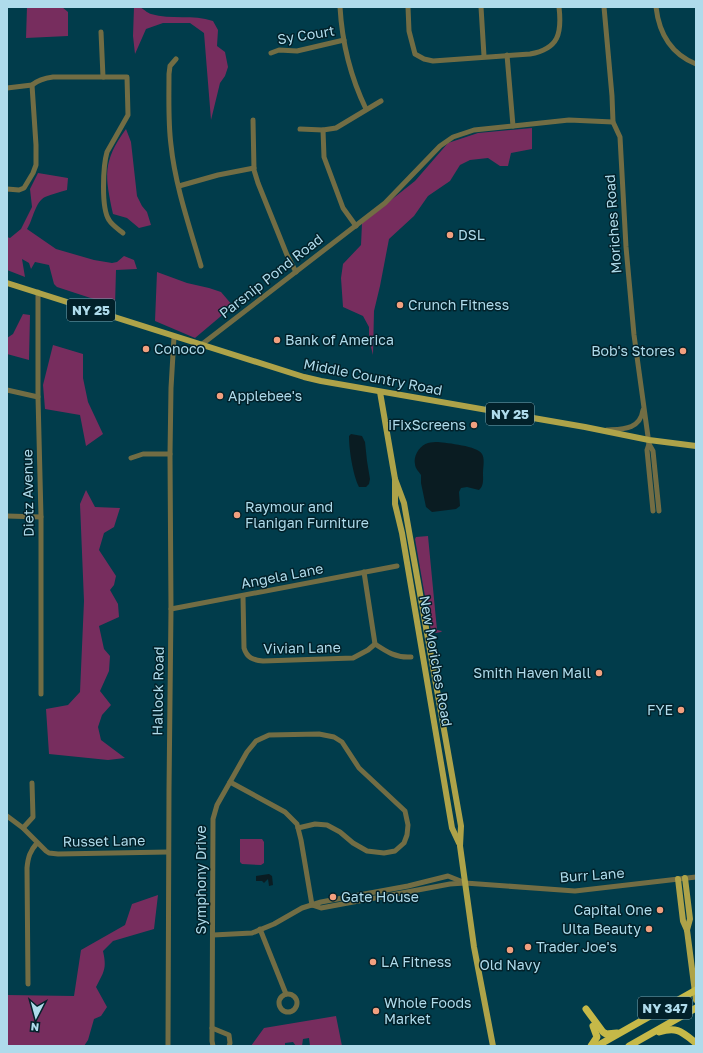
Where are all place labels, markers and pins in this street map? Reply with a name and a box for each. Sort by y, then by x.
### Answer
place label: DSL [458,226,485,243]
marker: DSL [445,230,455,240]
place label: Crunch Fitness [408,296,509,313]
marker: Crunch Fitness [395,300,405,310]
place label: Bank of America [285,331,394,348]
marker: Bank of America [272,335,282,345]
place label: Conoco [154,340,205,357]
place label: Bob's Stores [591,342,675,359]
marker: Conoco [141,344,151,354]
marker: Bob's Stores [678,346,688,356]
place label: Applebee's [228,387,302,404]
marker: Applebee's [215,391,225,401]
place label: iFixScreens [388,416,466,433]
marker: iFixScreens [469,420,479,430]
place label: Raymour and Flanigan Furniture [245,498,369,531]
marker: Raymour and Flanigan Furniture [232,510,242,520]
place label: Smith Haven Mall [473,664,591,681]
marker: Smith Haven Mall [594,668,604,678]
place label: FYE [647,701,673,718]
marker: FYE [676,705,686,715]
place label: Gate House [341,888,419,905]
marker: Gate House [328,892,338,902]
place label: Capital One [574,901,652,918]
marker: Capital One [655,905,665,915]
place label: Ulta Beauty [562,920,641,937]
marker: Ulta Beauty [644,924,654,934]
place label: Trader Joe's [536,938,617,955]
marker: Trader Joe's [523,942,533,952]
marker: Old Navy [505,945,515,955]
place label: LA Fitness [381,953,452,970]
place label: Old Navy [479,956,541,973]
marker: LA Fitness [368,957,378,967]
place label: Whole Foods Market [384,994,471,1027]
marker: Whole Foods Market [371,1006,381,1016]

